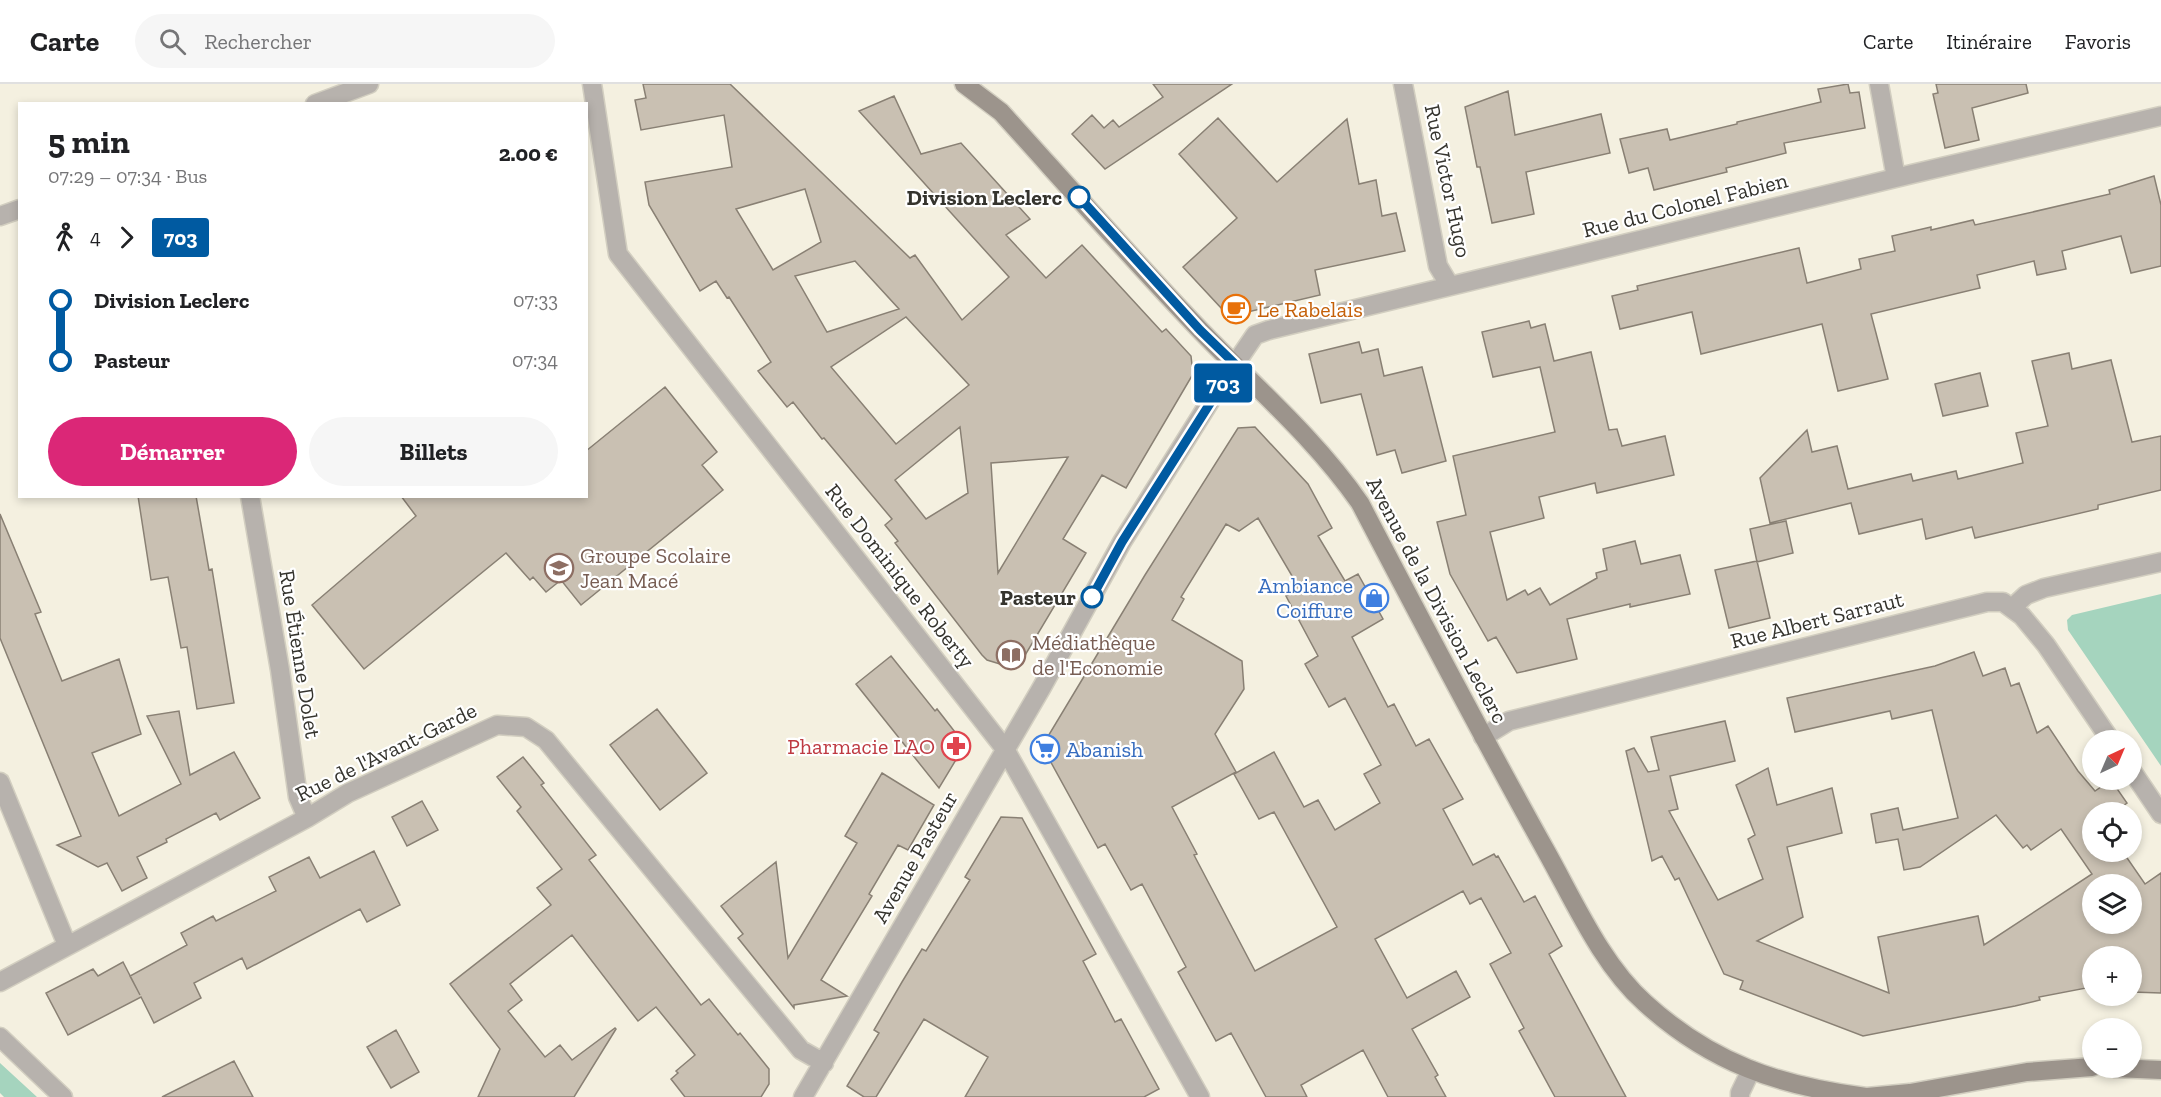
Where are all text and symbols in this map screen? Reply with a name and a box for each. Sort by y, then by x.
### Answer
search box [135,14,555,68]
text: Carte [30,25,99,58]
icon: search [156,25,189,58]
text: Rechercher [204,28,312,55]
text: Carte [1863,29,1913,54]
text: Itinéraire [1946,29,2032,54]
text: Favoris [2065,29,2131,54]
street label: Rue Victor Hugo [1419,102,1477,260]
text: 5 min [48,122,130,161]
text: 2.00 € [499,140,558,167]
text: 07:29 – 07:34 · Bus [48,164,207,188]
street label: Rue du Colonel Fabien [1580,166,1791,244]
place label: Division Leclerc [907,184,1063,211]
marker: Division Leclerc [1068,186,1090,208]
icon: walk [48,221,81,254]
icon: forward [110,221,143,254]
text: 4 [90,225,101,249]
text: 703 [164,225,197,250]
text: Division Leclerc [94,287,249,314]
text: 07:33 [513,288,558,312]
cafe icon: Le Rabelais [1220,293,1252,325]
place label: Le Rabelais [1257,296,1363,323]
text: Pasteur [94,347,170,374]
text: 07:34 [512,348,558,372]
line badge: 703 [1188,364,1258,402]
text: 703 [1206,371,1240,396]
button: Démarrer [48,417,297,486]
button: Billets [309,417,558,486]
street label: Avenue de la Division Leclerc [1361,472,1513,728]
street label: Rue Dominique Roberty [820,478,981,674]
place label: Groupe Scolaire Jean Macé [580,542,731,594]
school or university icon: Groupe Scolaire Jean Macé [543,552,575,584]
street label: Rue Étienne Dolet [273,568,327,741]
place label: Ambiance Coiffure [1258,572,1353,624]
shop icon: Ambiance Coiffure [1358,582,1390,614]
place label: Pasteur [1000,584,1076,611]
street label: Rue Albert Sarraut [1728,585,1907,655]
marker: Pasteur [1081,586,1103,608]
place label: Médiathèque de l'Economie [1032,629,1163,681]
library icon: Médiathèque de l'Economie [995,639,1027,671]
street label: Rue de l'Avant-Garde [291,696,481,808]
pharmacy icon: Pharmacie LAO [940,730,972,762]
north arrow [2082,730,2142,790]
map controls [2082,730,2142,1078]
place label: Pharmacie LAO [787,733,935,760]
supermarket icon: Abanish [1029,733,1061,765]
place label: Abanish [1066,736,1144,763]
street label: Avenue Pasteur [866,786,964,928]
button: locate [2082,802,2142,862]
button: layers [2082,874,2142,934]
button: + [2082,946,2142,1006]
button: − [2082,1018,2142,1078]

